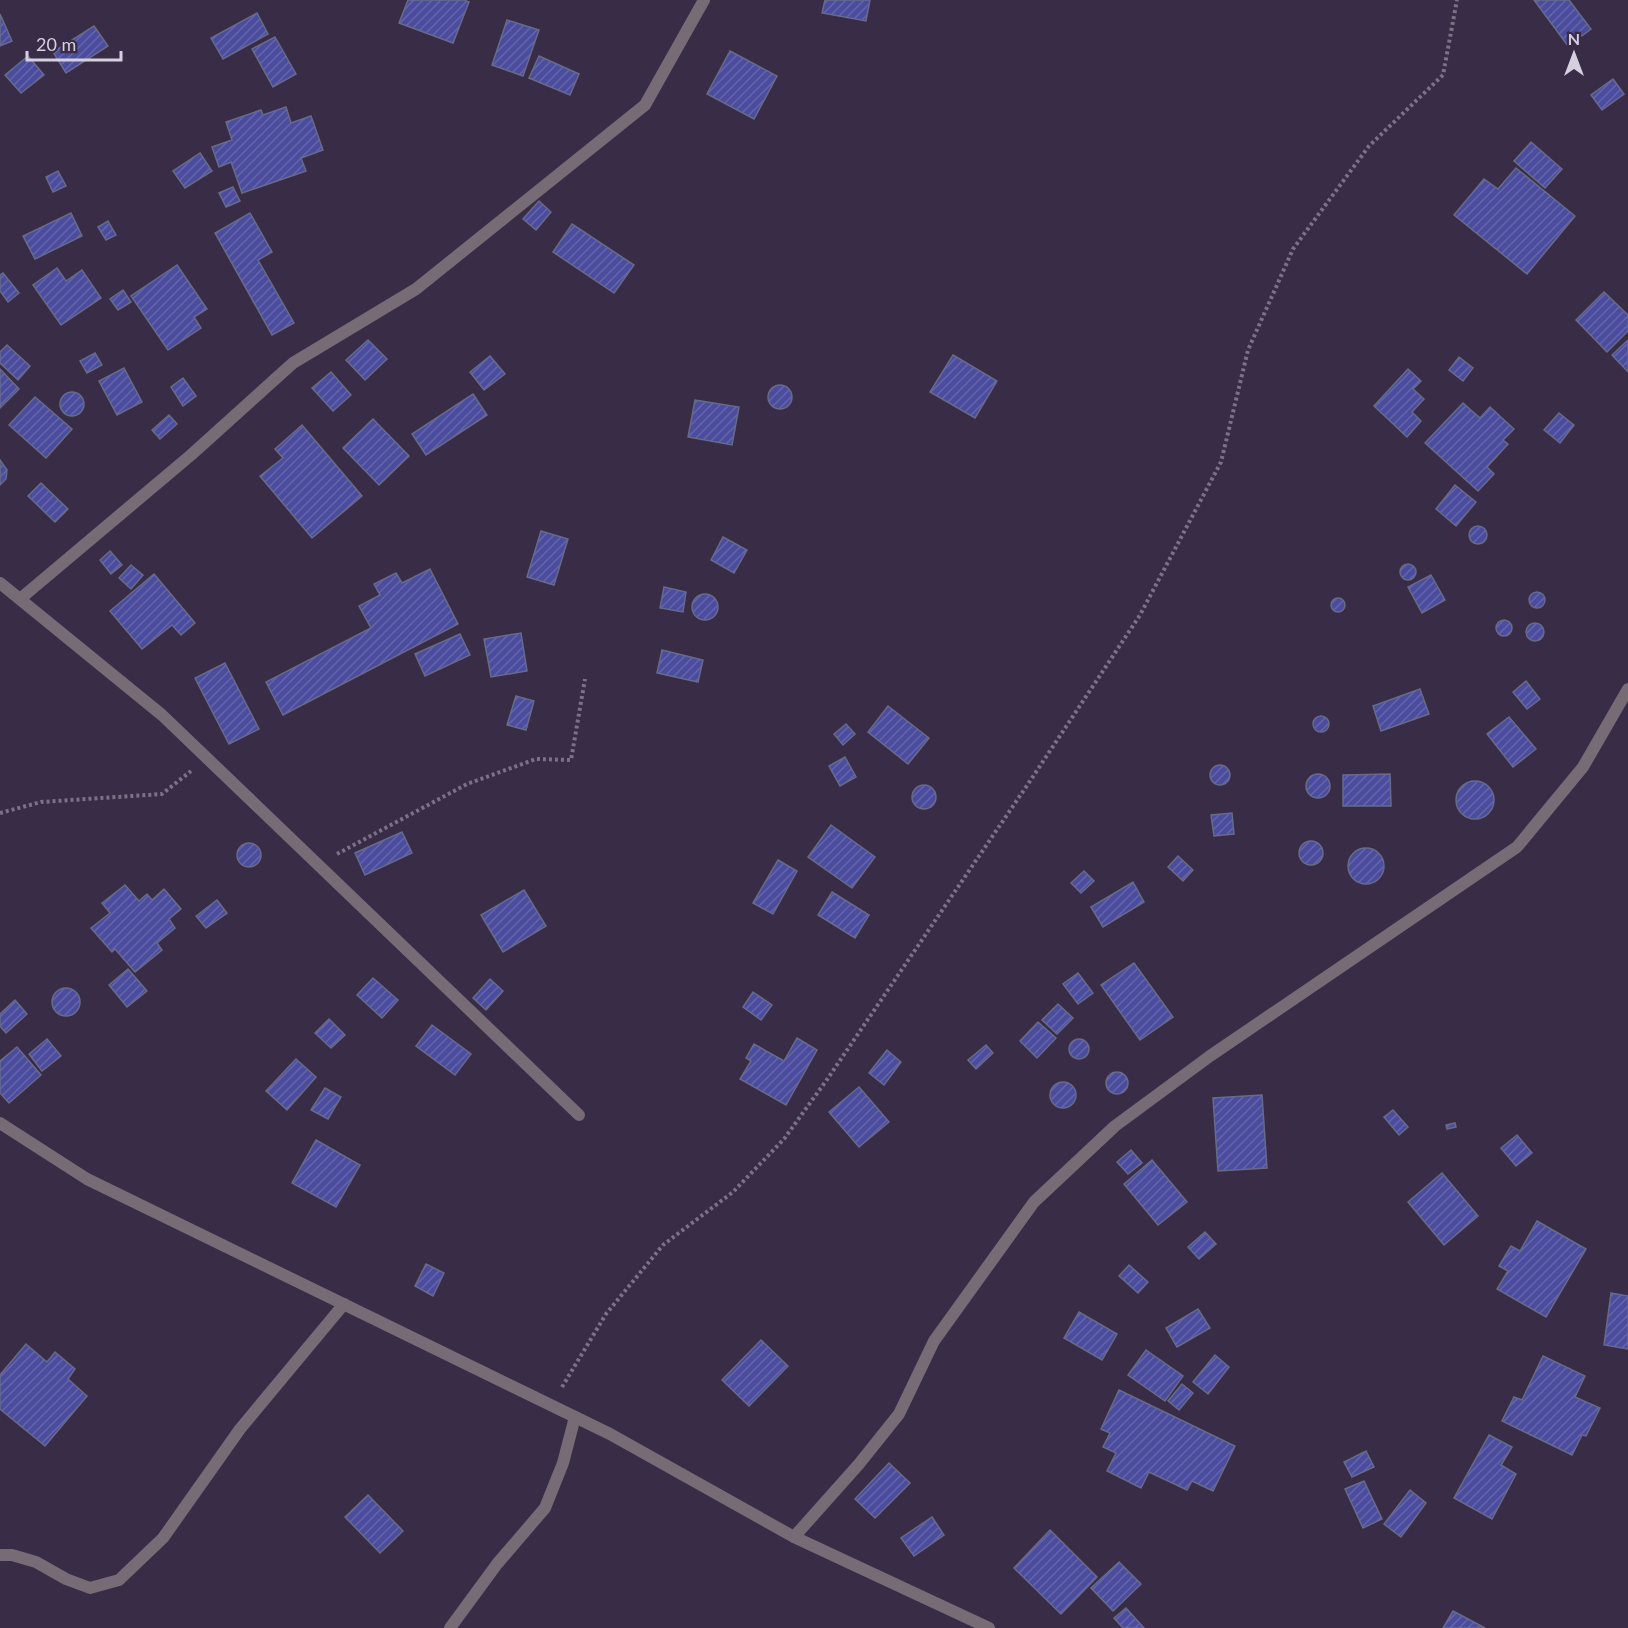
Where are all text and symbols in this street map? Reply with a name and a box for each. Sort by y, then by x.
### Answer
scale bar [27,24,122,62]
north arrow [1544,24,1604,84]
text: N [1568,29,1580,48]
text: 20 m [36,33,76,55]

